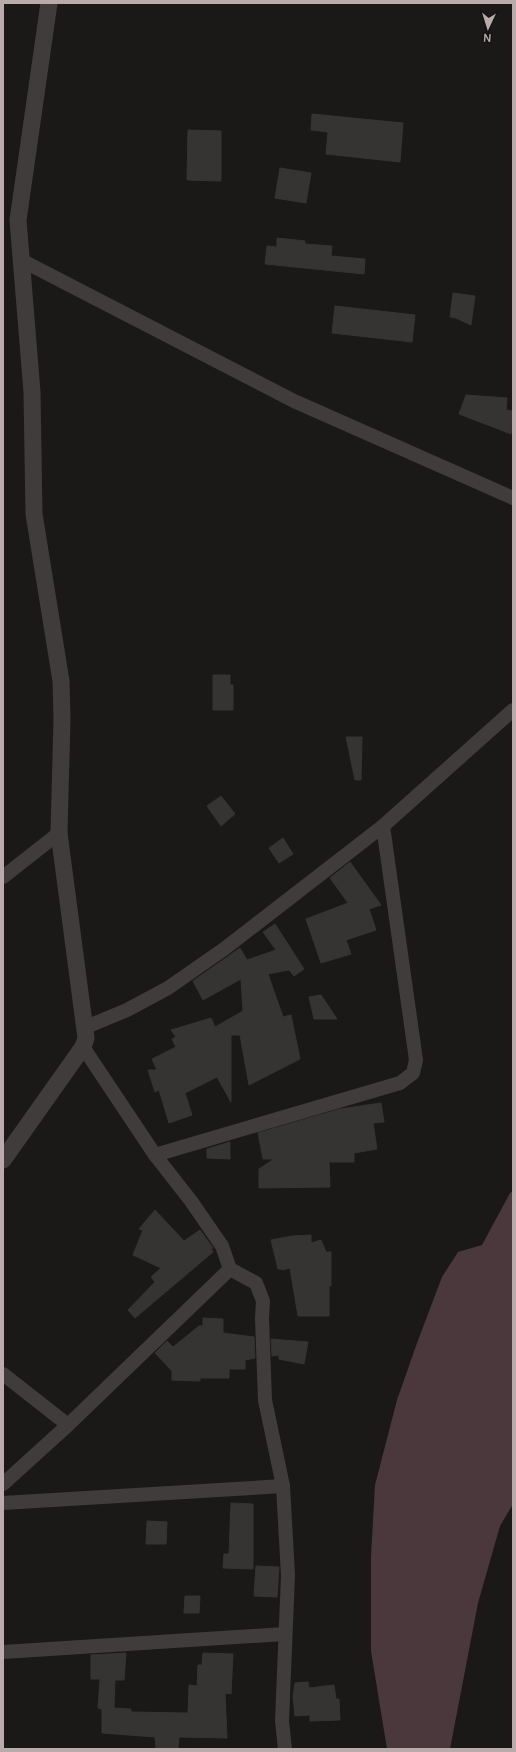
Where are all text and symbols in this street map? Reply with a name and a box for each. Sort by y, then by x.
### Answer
north arrow [468,8,508,48]
text: N [483,31,492,46]

